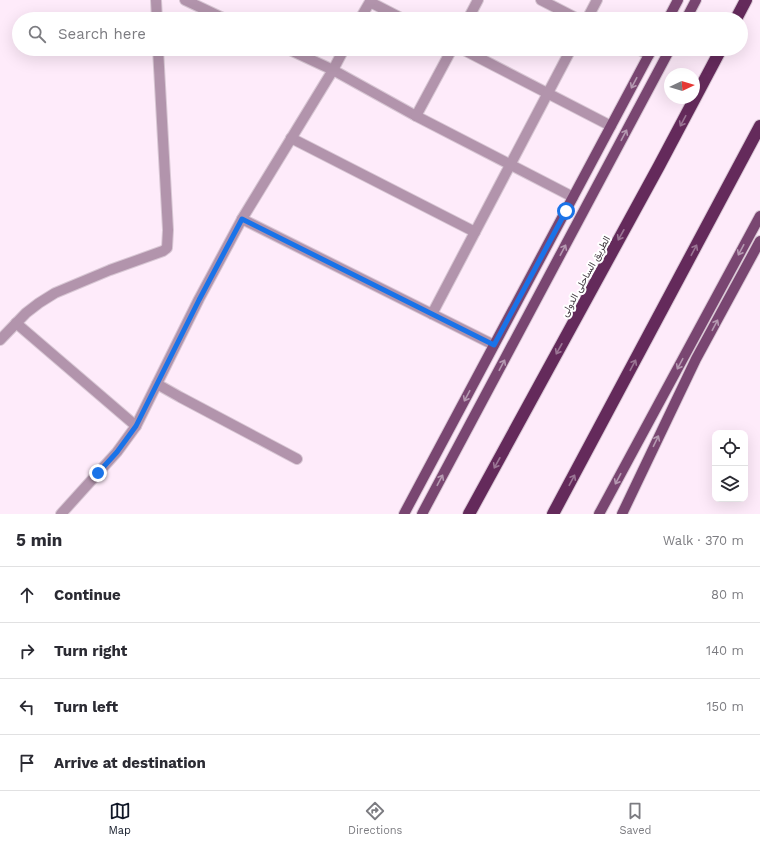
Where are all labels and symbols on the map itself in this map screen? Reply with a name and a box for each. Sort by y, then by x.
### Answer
north arrow [664,68,700,104]
one-way arrow [630,77,637,89]
one-way arrow [678,114,686,126]
one-way arrow [621,130,628,142]
route start [557,202,575,220]
one-way arrow [617,229,624,241]
street label: الطريق الساحلى الدولى [559,234,613,319]
one-way arrow [560,244,567,256]
one-way arrow [690,244,698,256]
one-way arrow [737,244,745,256]
one-way arrow [711,319,719,331]
one-way arrow [554,343,562,355]
one-way arrow [675,358,683,370]
one-way arrow [498,359,506,371]
one-way arrow [629,359,637,371]
one-way arrow [463,390,471,402]
one-way arrow [653,435,660,447]
one-way arrow [492,457,500,469]
route end [89,464,107,482]
one-way arrow [614,473,621,485]
one-way arrow [437,474,445,486]
one-way arrow [568,474,576,486]

